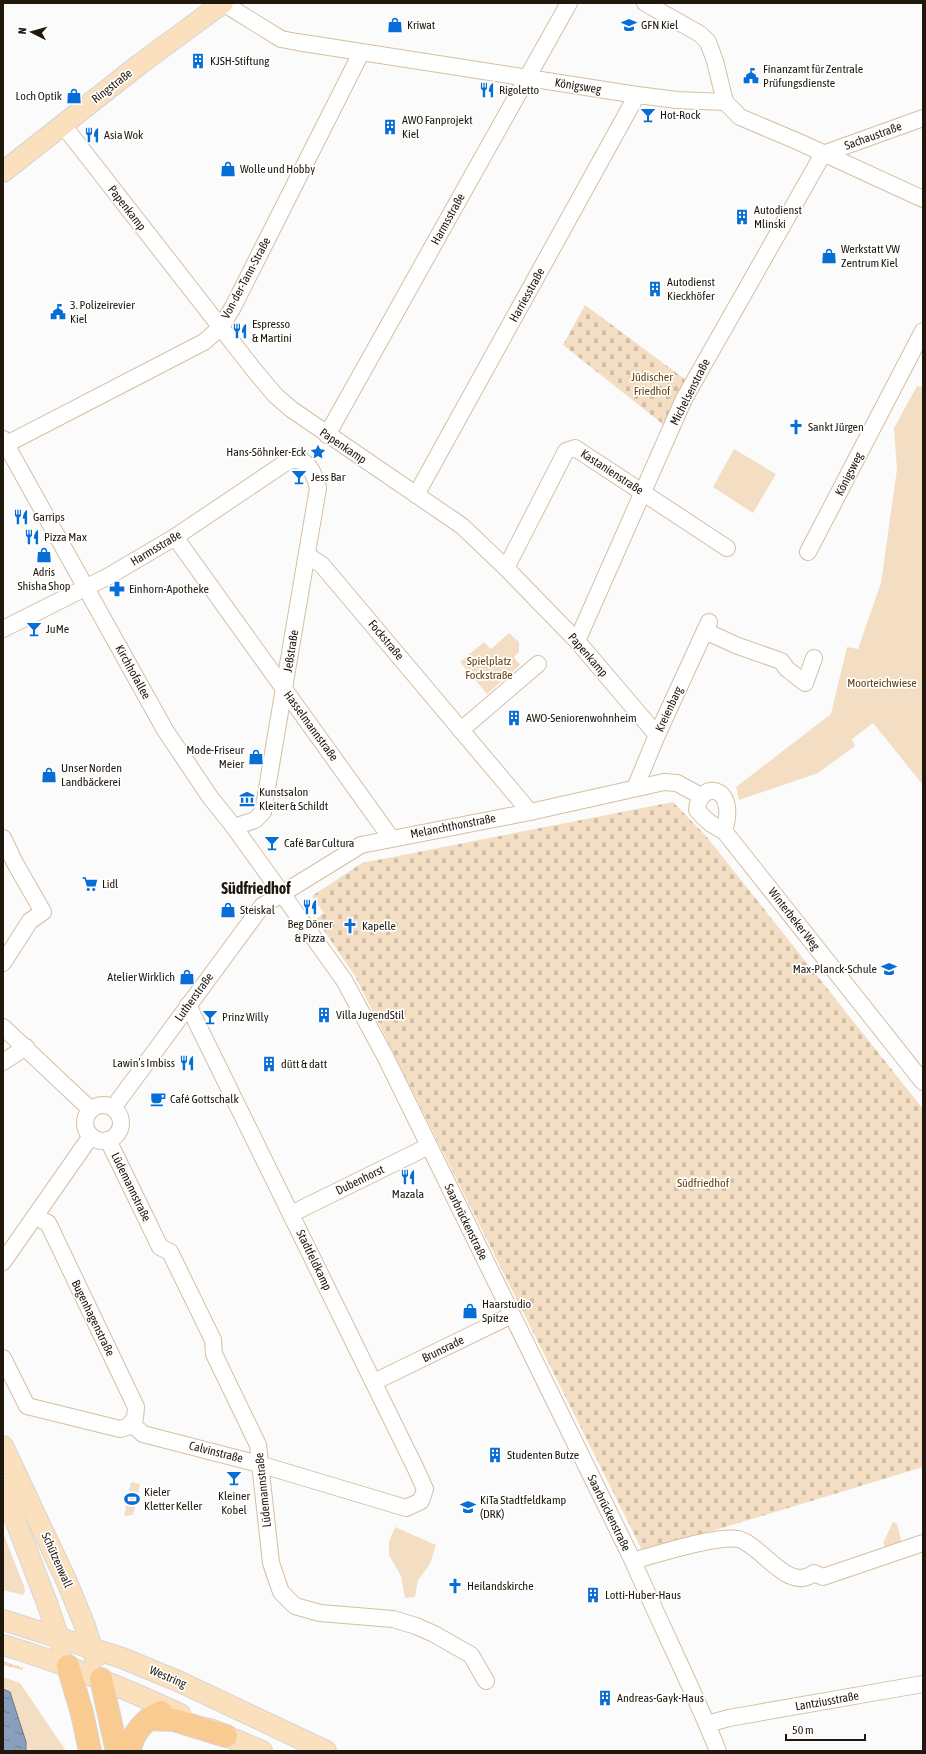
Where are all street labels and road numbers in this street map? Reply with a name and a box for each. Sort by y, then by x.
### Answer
street label: Ringstraße [89,66,135,106]
street label: Königsweg [554,75,603,97]
street label: Sachaustraße [842,119,904,153]
street label: Papenkamp [105,183,149,234]
street label: Harmsstraße [428,191,468,247]
street label: Von-der-Tann-Straße [219,235,273,321]
street label: Harriesstraße [506,265,548,325]
street label: Michelsenstraße [667,356,713,428]
street label: Papenkamp [317,425,369,467]
street label: Kastanienstraße [578,447,646,497]
street label: Königsweg [832,449,866,498]
street label: Harmsstraße [128,527,184,569]
street label: Fockstraße [365,617,407,663]
street label: Jeßstraße [281,629,301,673]
street label: Papenkamp [565,630,611,680]
street label: Kirchhofallee [112,642,154,702]
street label: Kreienbarg [652,683,686,734]
street label: Hasselmannstraße [281,688,341,764]
street label: Melanchthonstraße [409,811,497,841]
street label: Winterbeker Weg [765,885,823,954]
street label: Lutherstraße [172,970,216,1024]
street label: Lüdemannstraße [108,1150,154,1224]
street label: Dubenhorst [333,1162,387,1198]
street label: Saarbrückenstraße [441,1182,491,1262]
street label: Stadtfeldkamp [293,1227,335,1293]
street label: Bugenhagenstraße [69,1278,117,1358]
street label: Brunsrade [420,1333,466,1365]
street label: Calvinstraße [188,1439,244,1465]
street label: Lüdemannstraße [252,1452,274,1528]
street label: Saarbrückenstraße [584,1473,634,1553]
street label: Schützenwall [39,1530,76,1591]
street label: Westring [147,1663,189,1691]
street label: Lantziusstraße [794,1689,860,1713]

